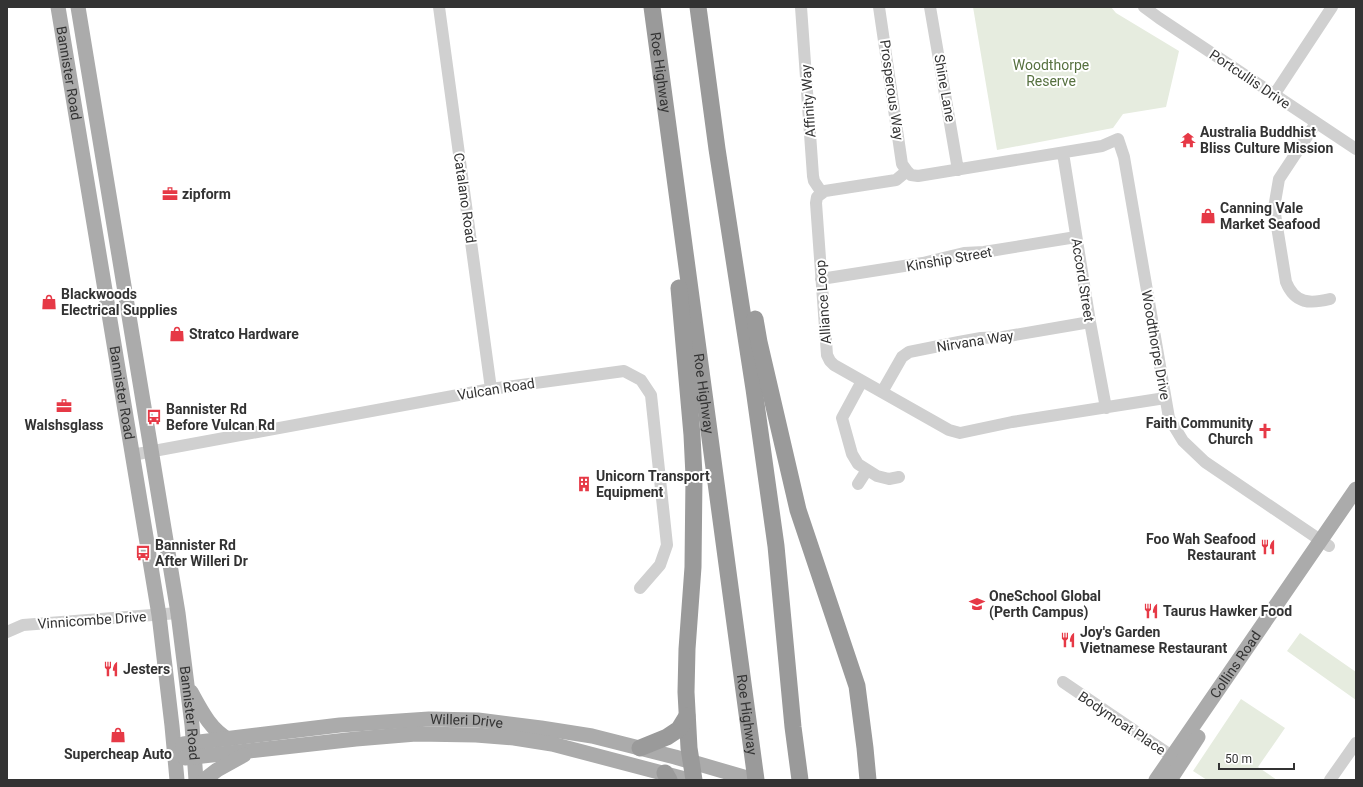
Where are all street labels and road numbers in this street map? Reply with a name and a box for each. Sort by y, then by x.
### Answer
street label: Bannister Road [53,25,85,121]
street label: Roe Highway [647,31,674,114]
street label: Prosperous Way [877,39,907,142]
street label: Portcullis Drive [1207,46,1293,112]
street label: Shine Lane [931,53,959,123]
street label: Affinity Way [797,64,819,138]
street label: Catalano Road [451,152,479,244]
street label: Accord Street [1068,237,1098,323]
street label: Kinship Street [905,244,993,274]
street label: Alliance Loop [812,259,834,345]
street label: Woodthorpe Drive [1138,289,1174,401]
street label: Nirvana Way [935,327,1015,355]
street label: Bannister Road [106,345,138,441]
street label: Roe Highway [691,352,717,435]
street label: Vulcan Road [456,375,536,403]
street label: Vinnicombe Drive [37,608,147,632]
street label: Collins Road [1207,628,1264,701]
street label: Bannister Road [177,665,203,761]
street label: Roe Highway [734,673,761,756]
street label: Bodymoat Place [1075,688,1169,758]
street label: Willeri Drive [430,711,504,731]

